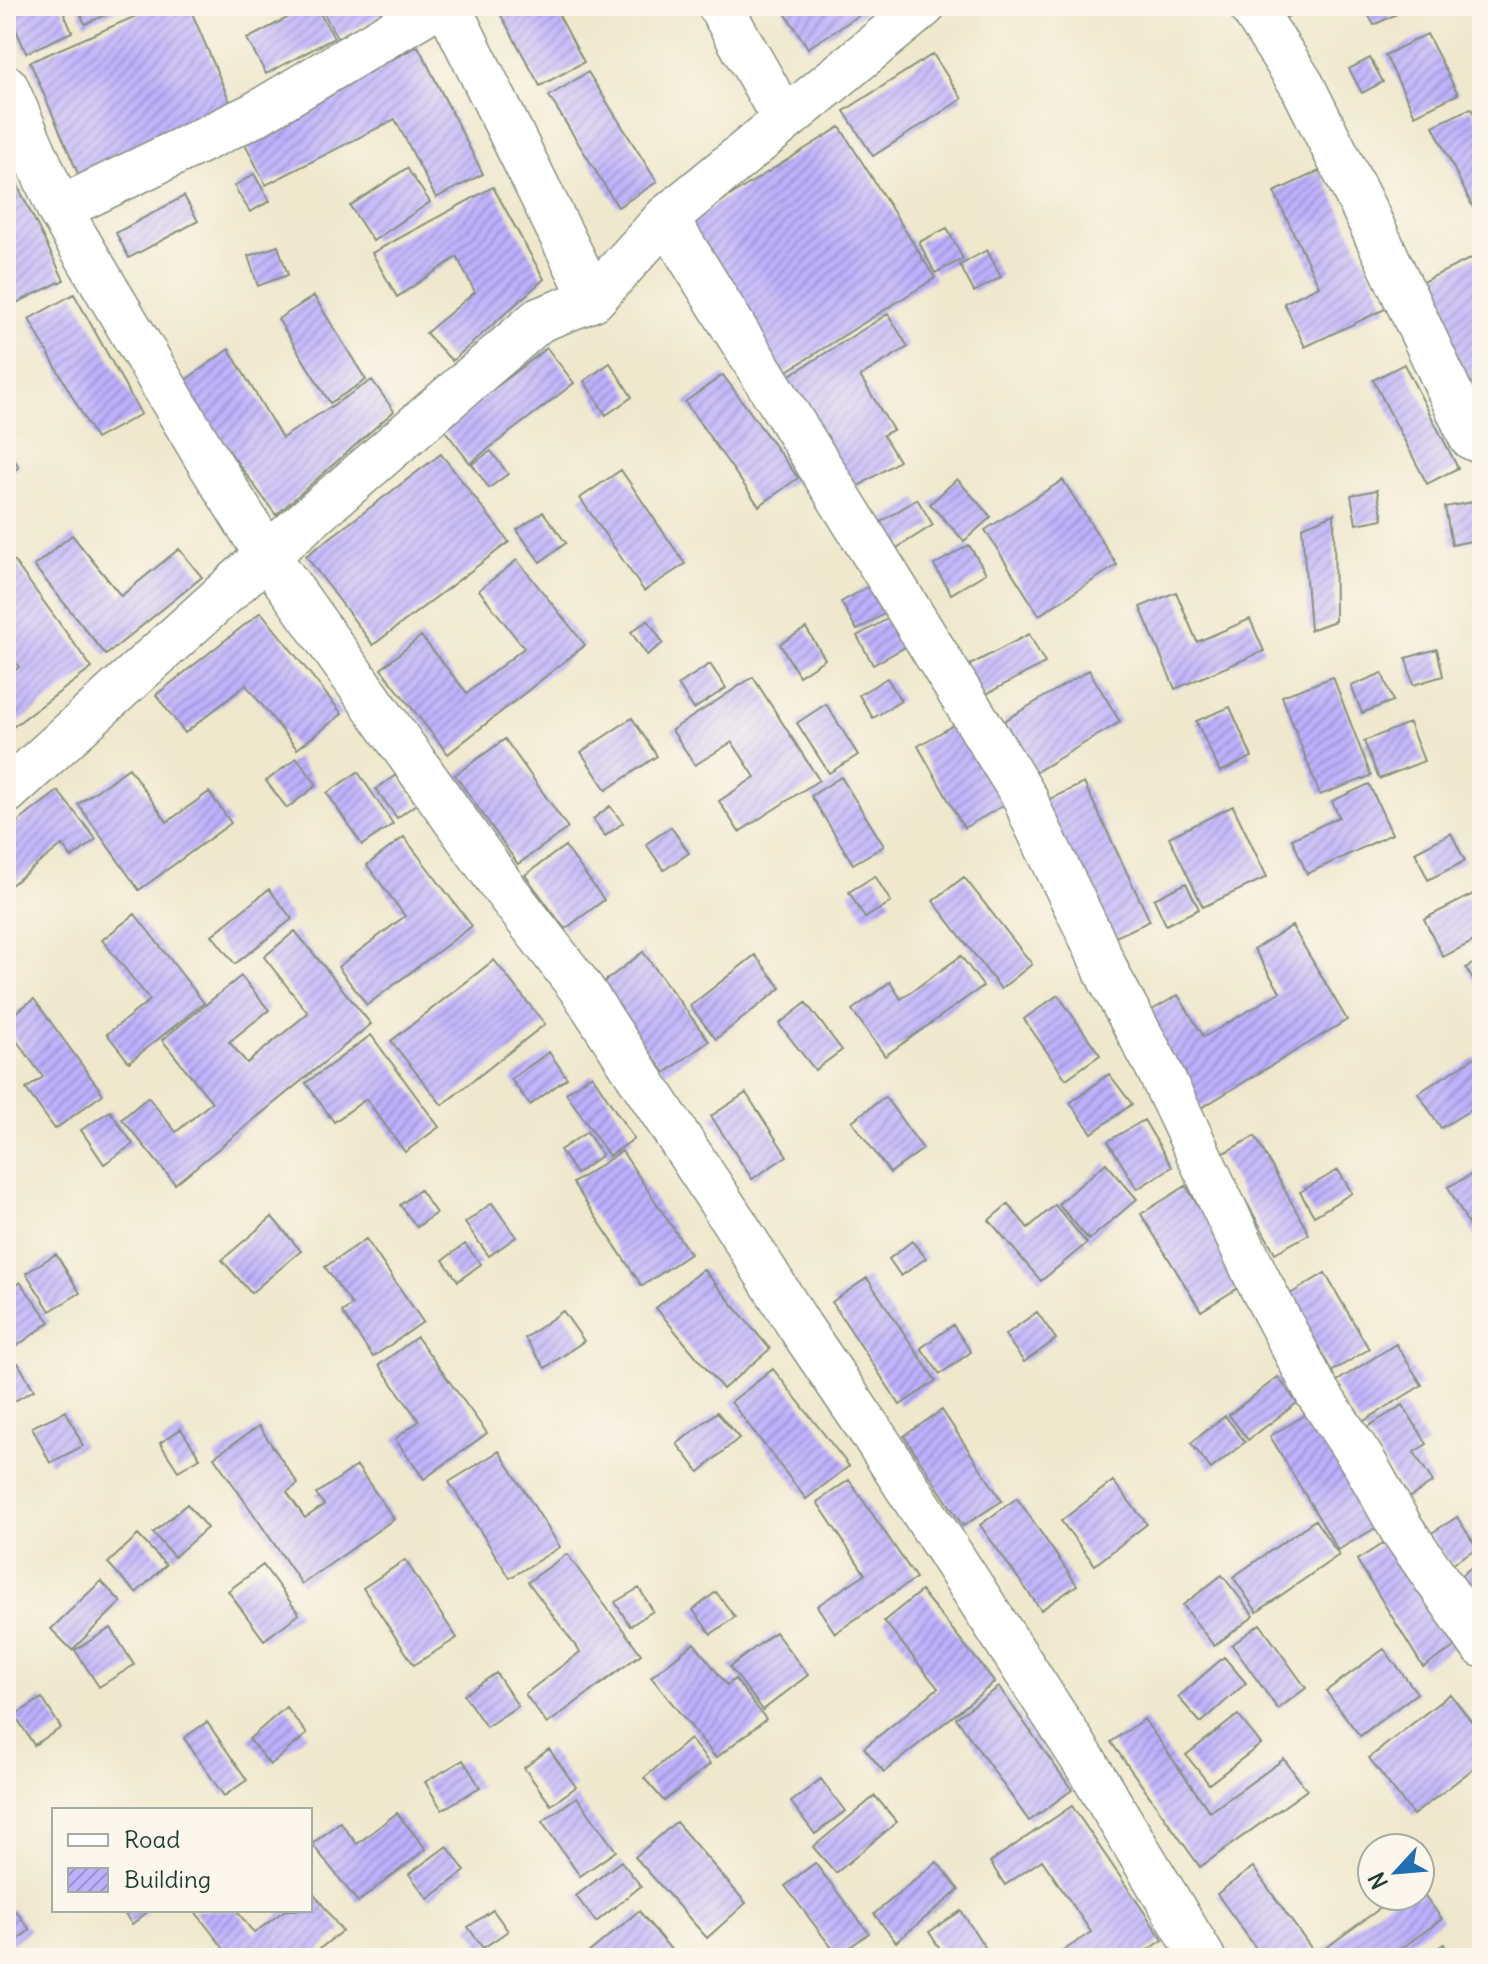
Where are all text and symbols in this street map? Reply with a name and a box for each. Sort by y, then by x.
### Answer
legend [52,1808,312,1912]
text: Road [124,1824,180,1854]
north arrow [1356,1832,1436,1912]
text: Building [124,1864,211,1894]
text: N [1362,1868,1394,1894]

